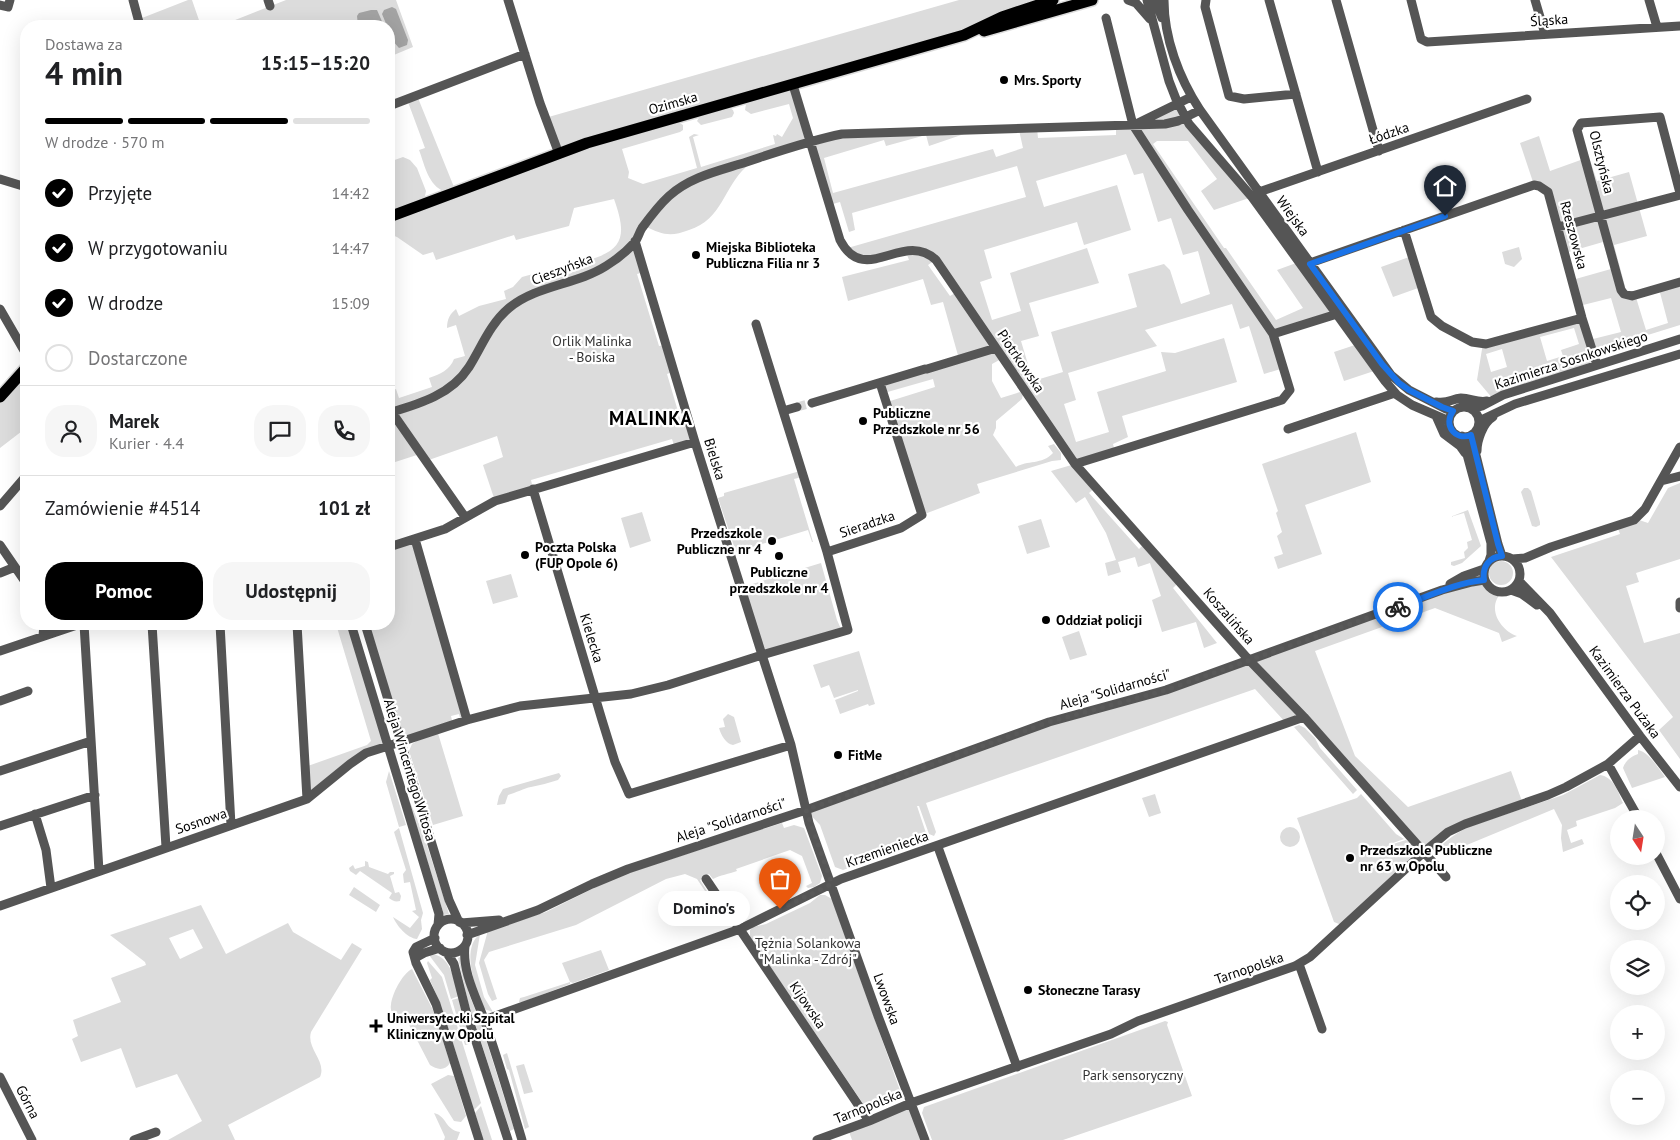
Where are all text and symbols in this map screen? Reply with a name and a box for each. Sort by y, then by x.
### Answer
street label: Śląska [1529,10,1569,30]
text: Dostawa za [45,34,123,54]
text: 15:15–15:20 [261,51,370,75]
text: 4 min [45,52,123,94]
place label: Mrs. Sporty [1014,71,1081,89]
marker: Mrs. Sporty [998,74,1010,86]
street label: Ozimska [646,87,700,119]
street label: Łódzka [1367,118,1412,148]
street label: Olsztyńska [1585,129,1619,195]
text: W drodze · 570 m [45,132,165,152]
pin [1424,165,1466,216]
icon: home [1431,172,1459,200]
icon: check [45,179,73,207]
text: Przyjęte [88,181,152,205]
text: 14:42 [332,183,370,203]
street label: Wiejska [1272,192,1314,240]
street label: Rzeszowska [1556,199,1592,271]
icon: check [45,234,73,262]
text: W przygotowaniu [88,236,228,260]
text: 14:47 [332,238,370,258]
place label: Miejska Biblioteka Publiczna Filia nr 3 [706,238,820,272]
street label: Cieszyńska [529,249,595,289]
marker: Miejska Biblioteka Publiczna Filia nr 3 [690,249,702,261]
icon: check [45,289,73,317]
text: W drodze [88,291,163,315]
text: 15:09 [332,293,370,313]
street label: Piotrkowska [993,326,1049,396]
street label: Kazimierza Sosnkowskiego [1492,327,1650,393]
park label: Orlik Malinka - Boiska [552,332,632,366]
text: Dostarczone [88,346,188,370]
place label: Publiczne Przedszkole nr 56 [873,404,980,438]
button: person [45,405,97,457]
button: chat [254,405,306,457]
button: phone [318,405,370,457]
district label: MALINKA [609,406,693,430]
text: Marek [109,409,159,433]
marker: Publiczne Przedszkole nr 56 [857,415,869,427]
text: Kurier · 4.4 [109,433,184,453]
street label: Bielska [700,436,730,482]
text: Zamówienie #4514 [45,496,200,520]
text: 101 zł [318,496,370,520]
street label: Sieradzka [837,506,897,542]
place label: Przedszkole Publiczne nr 4 [677,524,762,558]
marker: Przedszkole Publiczne nr 4 [766,535,778,547]
place label: Poczta Polska (FUP Opole 6) [535,538,618,572]
marker: Poczta Polska (FUP Opole 6) [519,549,531,561]
marker: Publiczne przedszkole nr 4 [773,550,785,562]
button: Pomoc [45,562,203,620]
button: Udostępnij [213,562,370,620]
place label: Publiczne przedszkole nr 4 [730,563,828,597]
courier [1373,582,1423,632]
street label: Koszalińska [1199,584,1259,648]
icon: bike [1384,593,1412,621]
street label: Kielecka [576,611,608,665]
place label: Oddział policji [1056,611,1142,629]
marker: Oddział policji [1040,614,1052,626]
street label: Kazimierza Pużaka [1585,642,1665,742]
street label: Aleja "Solidarności" [1057,664,1173,714]
street label: Aleja Wincentego Witosa [380,697,440,843]
place label: FitMe [848,746,882,764]
marker: FitMe [832,749,844,761]
street label: Aleja "Solidarności" [673,794,789,846]
street label: Sosnowa [173,804,229,838]
north arrow [1610,810,1665,865]
map controls [1610,810,1665,1125]
street label: Krzemieniecka [843,826,931,872]
place label: Przedszkole Publiczne nr 63 w Opolu [1360,841,1492,875]
marker: Przedszkole Publiczne nr 63 w Opolu [1344,852,1356,864]
pin [759,858,801,909]
icon: bag [766,865,794,893]
button: locate [1610,875,1665,930]
callout: Domino's [658,892,750,926]
text: Domino's [673,898,735,918]
park label: Tężnia Solankowa "Malinka - Zdrój" [755,934,861,968]
button: layers [1610,940,1665,995]
street label: Tarnopolska [1212,948,1286,988]
street label: Lwowska [869,971,905,1027]
street label: Kijowska [786,978,830,1032]
place label: Słoneczne Tarasy [1038,981,1140,999]
marker: Słoneczne Tarasy [1022,984,1034,996]
button: + [1610,1005,1665,1060]
place label: Uniwersytecki Szpital Kliniczny w Opolu [387,1009,516,1043]
marker: Uniwersytecki Szpital Kliniczny w Opolu [369,1019,383,1033]
park label: Park sensoryczny [1083,1066,1184,1084]
button: − [1610,1070,1665,1125]
street label: Górna [12,1082,44,1122]
street label: Tarnopolska [831,1084,905,1128]

